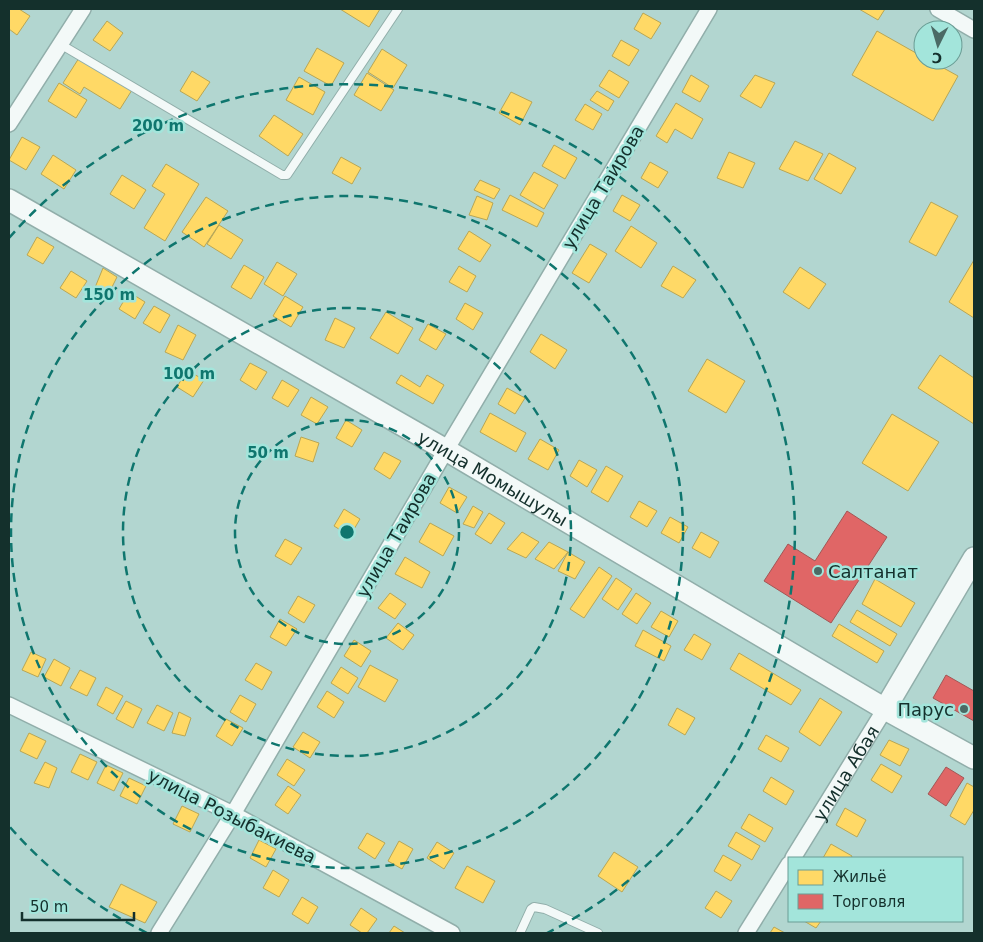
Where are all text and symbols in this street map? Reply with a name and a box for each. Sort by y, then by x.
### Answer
north arrow [913,20,963,70]
text: С [931,50,943,66]
text: 200 m [132,117,184,135]
street label: улица Таирова [558,121,648,253]
text: 150 m [83,286,135,304]
text: 100 m [163,365,215,383]
street label: улица Момышулы [414,426,572,530]
text: 50 m [247,444,289,462]
street label: улица Таирова [352,469,440,601]
centre of rings [338,523,356,541]
place label: Салтанат [828,561,918,582]
marker: Салтанат [812,565,824,577]
place label: Парус [897,699,954,720]
marker: Парус [958,703,970,715]
street label: улица Абая [808,721,883,824]
street label: улица Розыбакиева [144,764,320,868]
legend [788,857,963,922]
text: Жильё [833,868,887,886]
scale bar [22,890,135,922]
text: Торговля [832,893,905,911]
text: 50 m [30,898,68,916]

